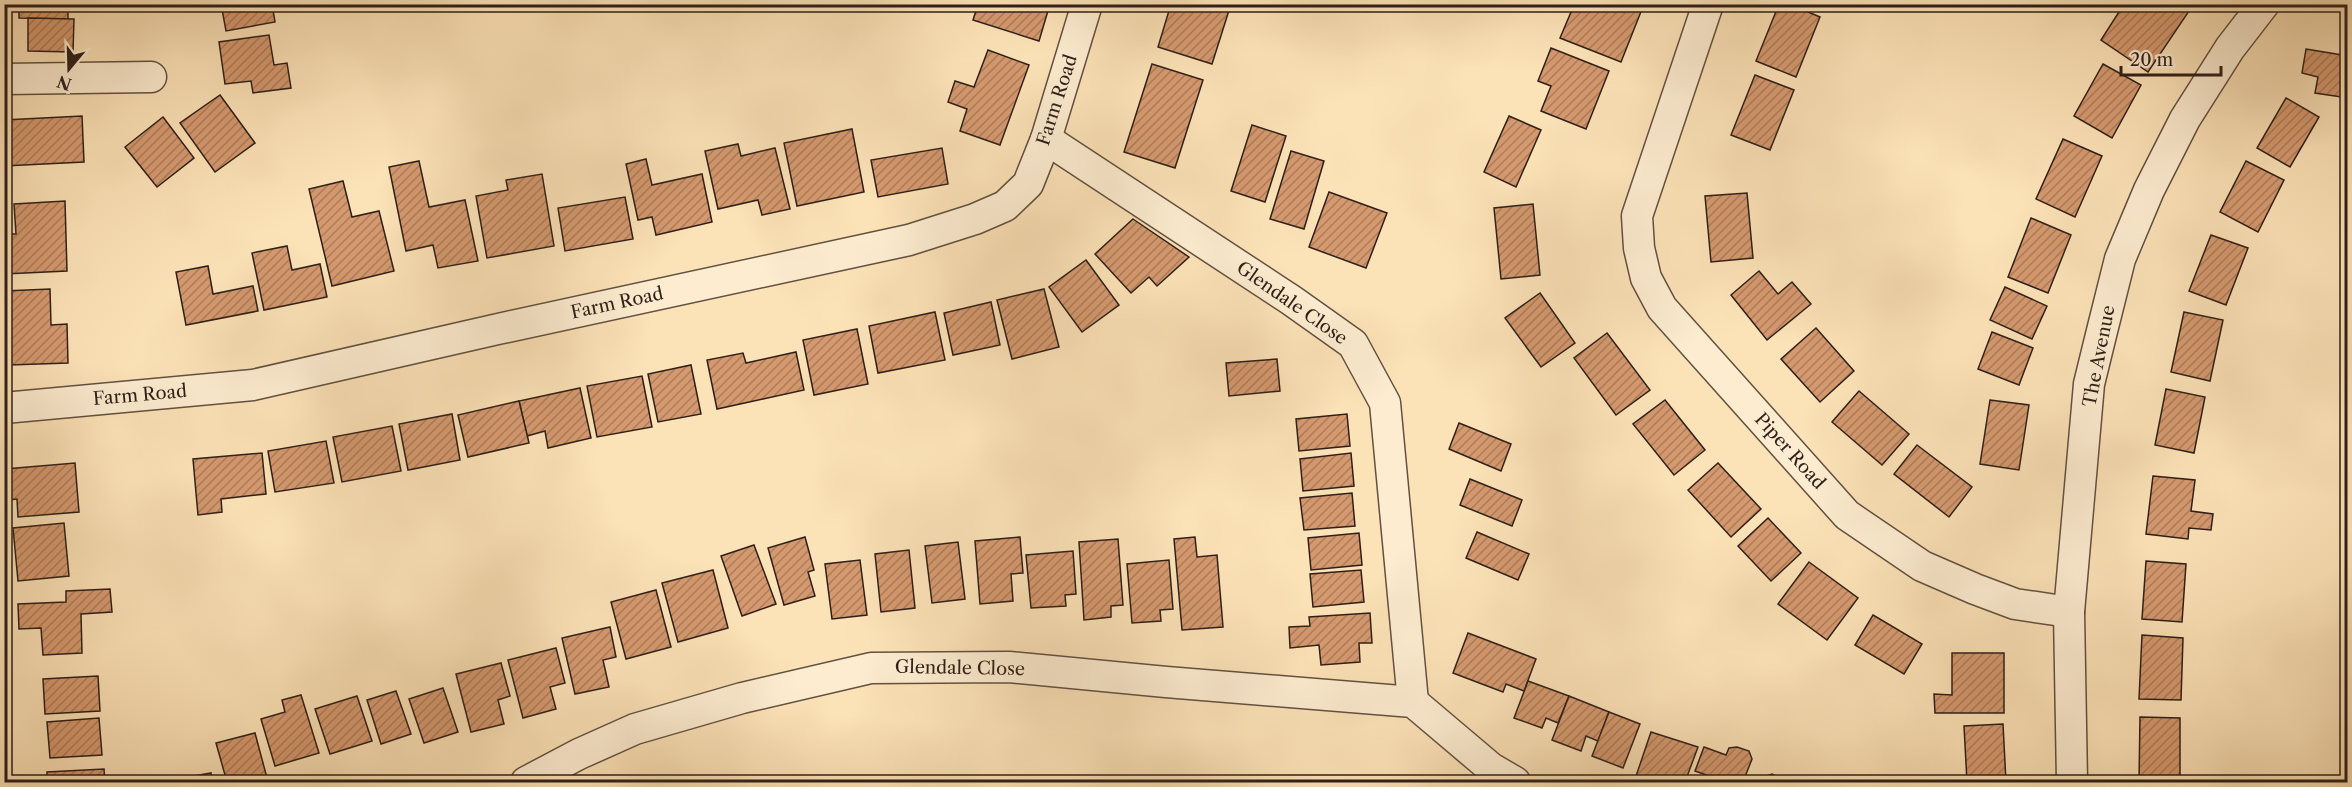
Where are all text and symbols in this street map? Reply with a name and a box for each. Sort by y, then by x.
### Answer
north arrow [39,39,99,99]
scale bar [2121,39,2222,77]
text: 20 m [2130,49,2174,71]
street label: Farm Road [1032,52,1082,148]
text: N [54,71,74,95]
street label: Glendale Close [1232,257,1352,349]
street label: Farm Road [569,282,665,324]
street label: The Avenue [2078,303,2120,409]
street label: Farm Road [92,380,188,410]
street label: Piper Road [1750,408,1830,494]
street label: Glendale Close [895,656,1025,680]

